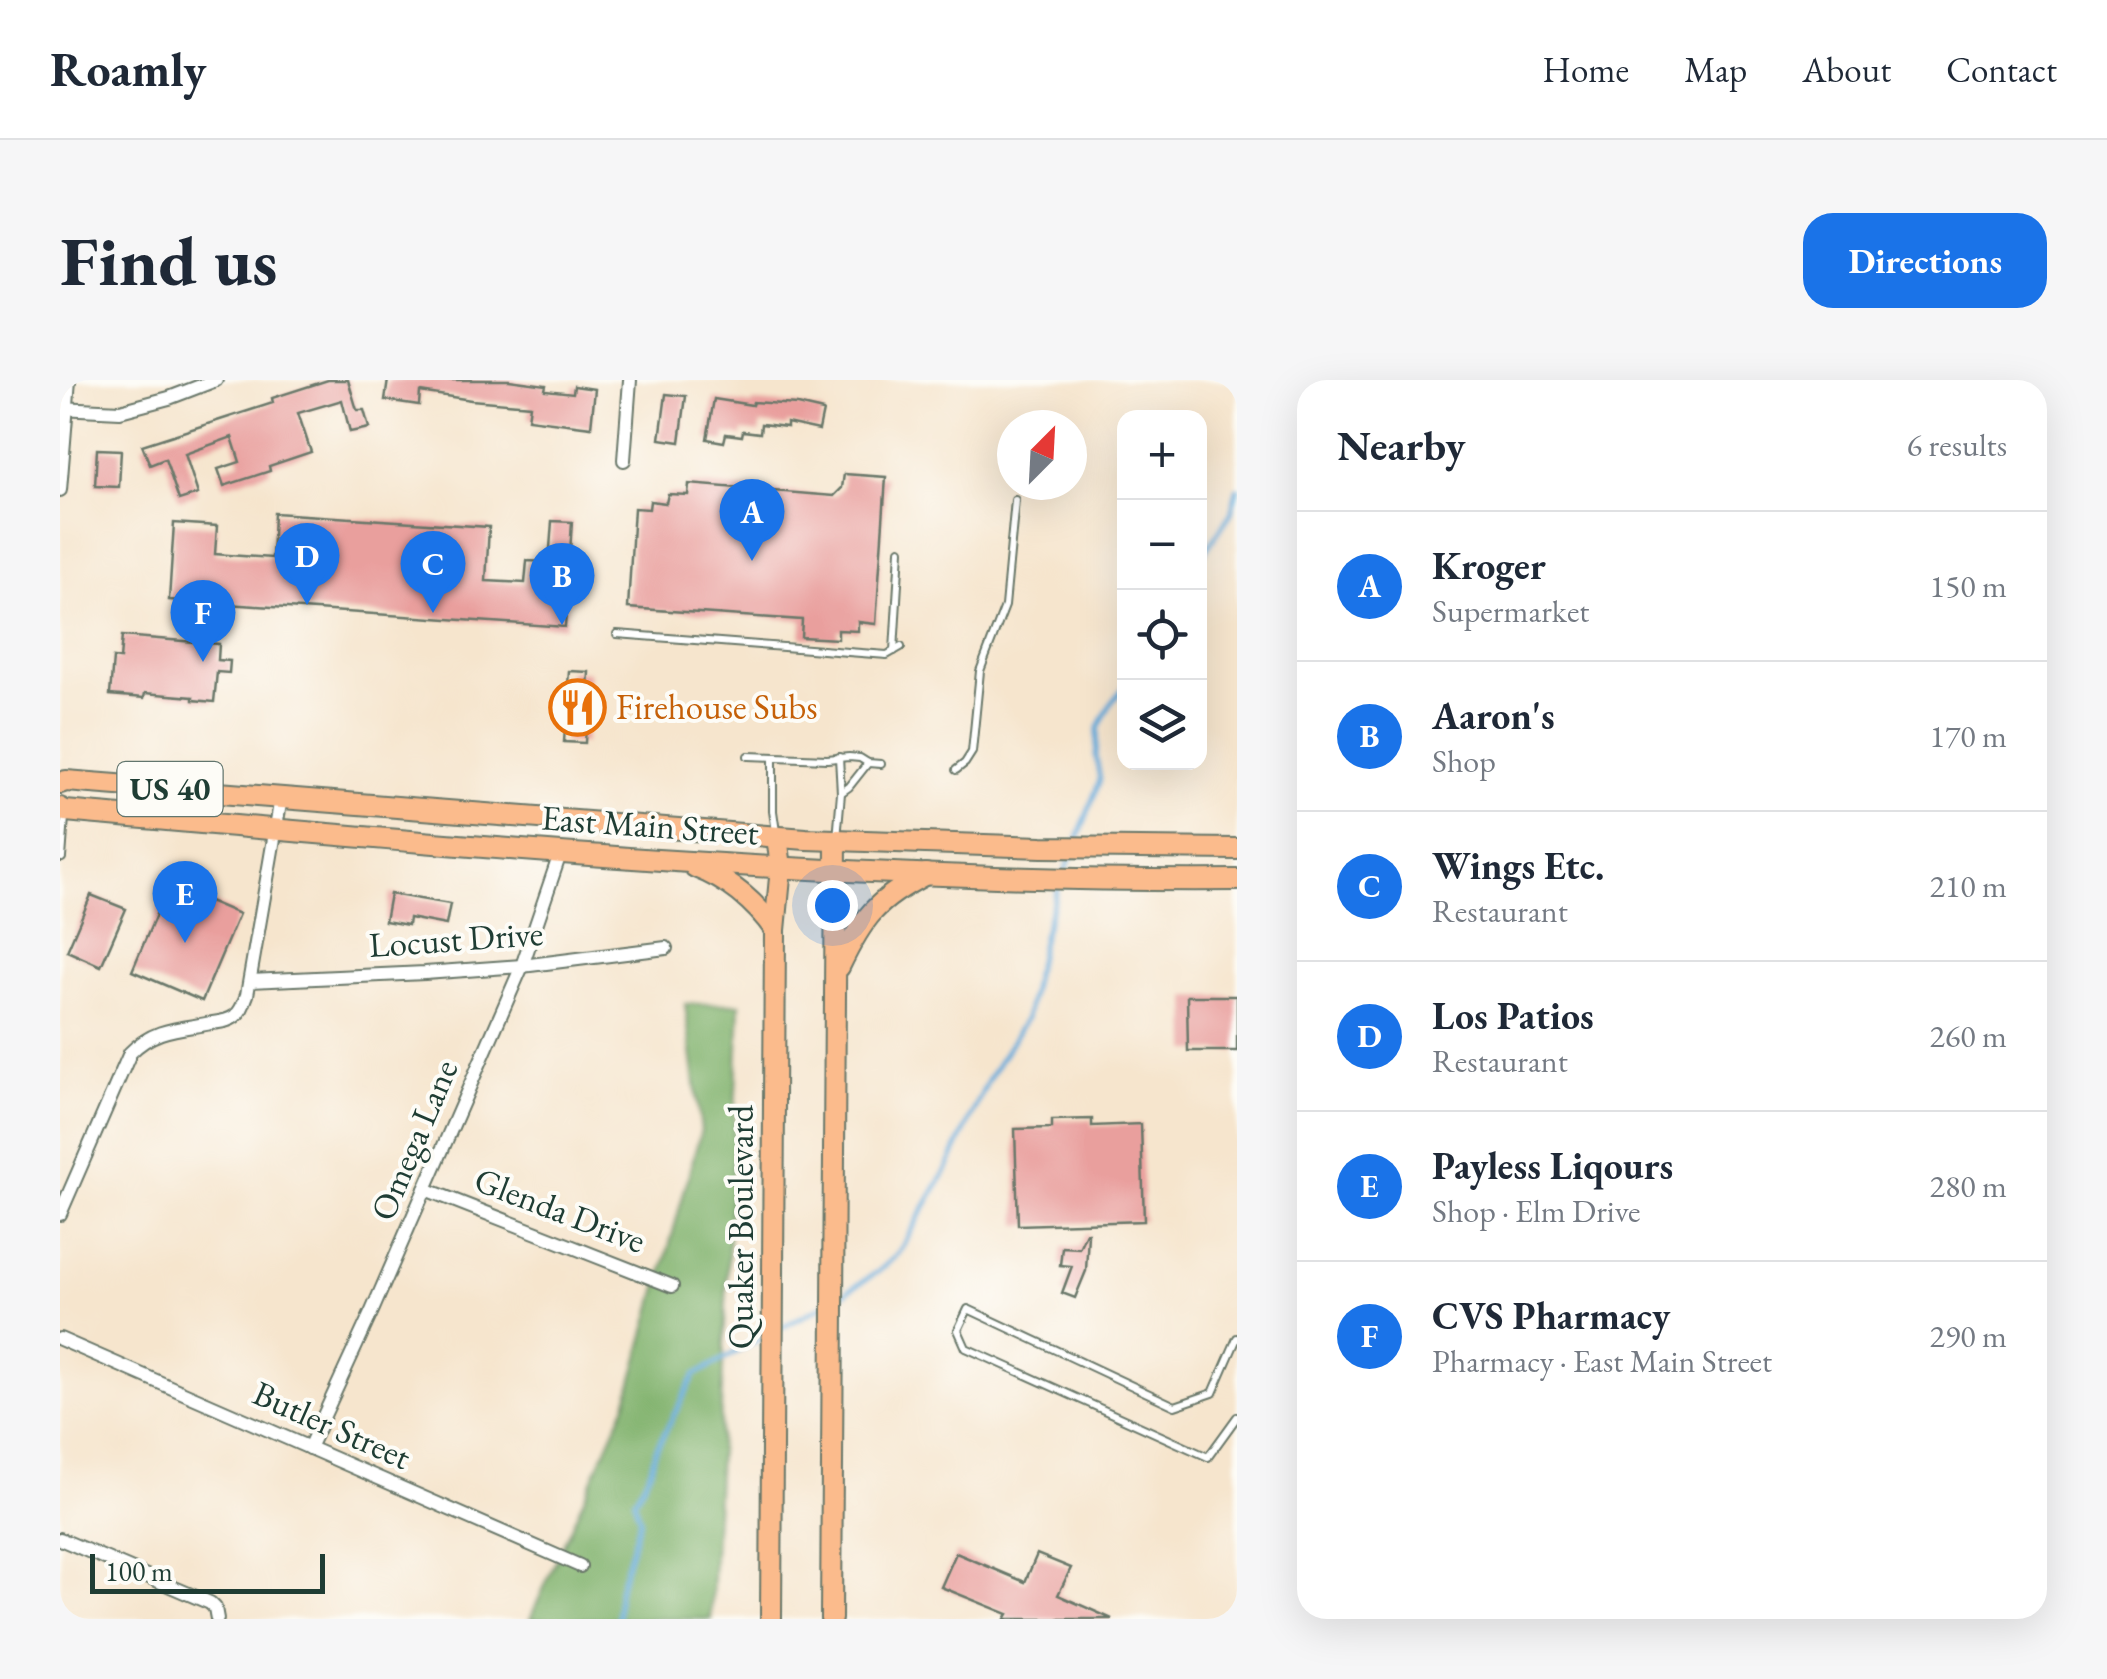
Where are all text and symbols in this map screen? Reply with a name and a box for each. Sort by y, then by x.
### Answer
text: Roamly [50,38,206,100]
text: Home [1543,47,1629,92]
text: Map [1684,47,1747,92]
text: About [1802,47,1891,92]
text: Contact [1946,47,2057,92]
button: Directions [1803,213,2047,308]
text: Find us [60,215,278,306]
north arrow [997,410,1087,500]
map controls [1117,410,1207,770]
button: + [1117,410,1207,500]
text: Nearby [1337,418,1466,473]
text: 6 results [1907,424,2007,466]
pin: A [720,479,784,561]
button: − [1117,500,1207,590]
pin: D [274,522,340,605]
pin: C [400,530,466,613]
text: Kroger [1432,541,1546,590]
pin: B [530,542,594,625]
text: A [1358,565,1381,607]
text: 150 m [1930,565,2007,607]
pin: F [170,580,236,662]
button: locate [1117,590,1207,680]
text: Supermarket [1432,590,1589,632]
restaurant icon: Firehouse Subs [547,677,607,737]
button: layers [1117,680,1207,770]
place label: Firehouse Subs [616,684,818,729]
text: Aaron's [1432,691,1555,740]
text: B [1359,715,1380,757]
text: 170 m [1930,715,2007,757]
text: Shop [1432,740,1496,782]
road number: US 40 [118,762,222,816]
street label: East Main Street [540,794,760,855]
text: Wings Etc. [1432,841,1604,890]
pin: E [152,860,218,943]
text: C [1358,865,1381,907]
text: 210 m [1930,865,2007,907]
your location [807,880,858,931]
text: Restaurant [1432,890,1568,932]
street label: Locust Drive [367,910,545,967]
text: Los Patios [1432,991,1594,1040]
text: D [1357,1015,1382,1057]
text: 260 m [1930,1015,2007,1057]
text: Restaurant [1432,1040,1568,1082]
street label: Omega Lane [360,1053,468,1227]
street label: Quaker Boulevard [718,1105,763,1349]
text: Payless Liqours [1432,1141,1673,1190]
street label: Glenda Drive [468,1156,652,1263]
text: E [1360,1165,1379,1207]
text: 280 m [1930,1165,2007,1207]
text: Shop · Elm Drive [1432,1190,1640,1232]
text: CVS Pharmacy [1432,1291,1670,1340]
text: F [1361,1315,1378,1357]
text: 290 m [1930,1315,2007,1357]
text: Pharmacy · East Main Street [1432,1340,1772,1382]
street label: Butler Street [246,1370,418,1479]
scale bar [90,1549,325,1594]
text: 100 m [105,1553,173,1589]

